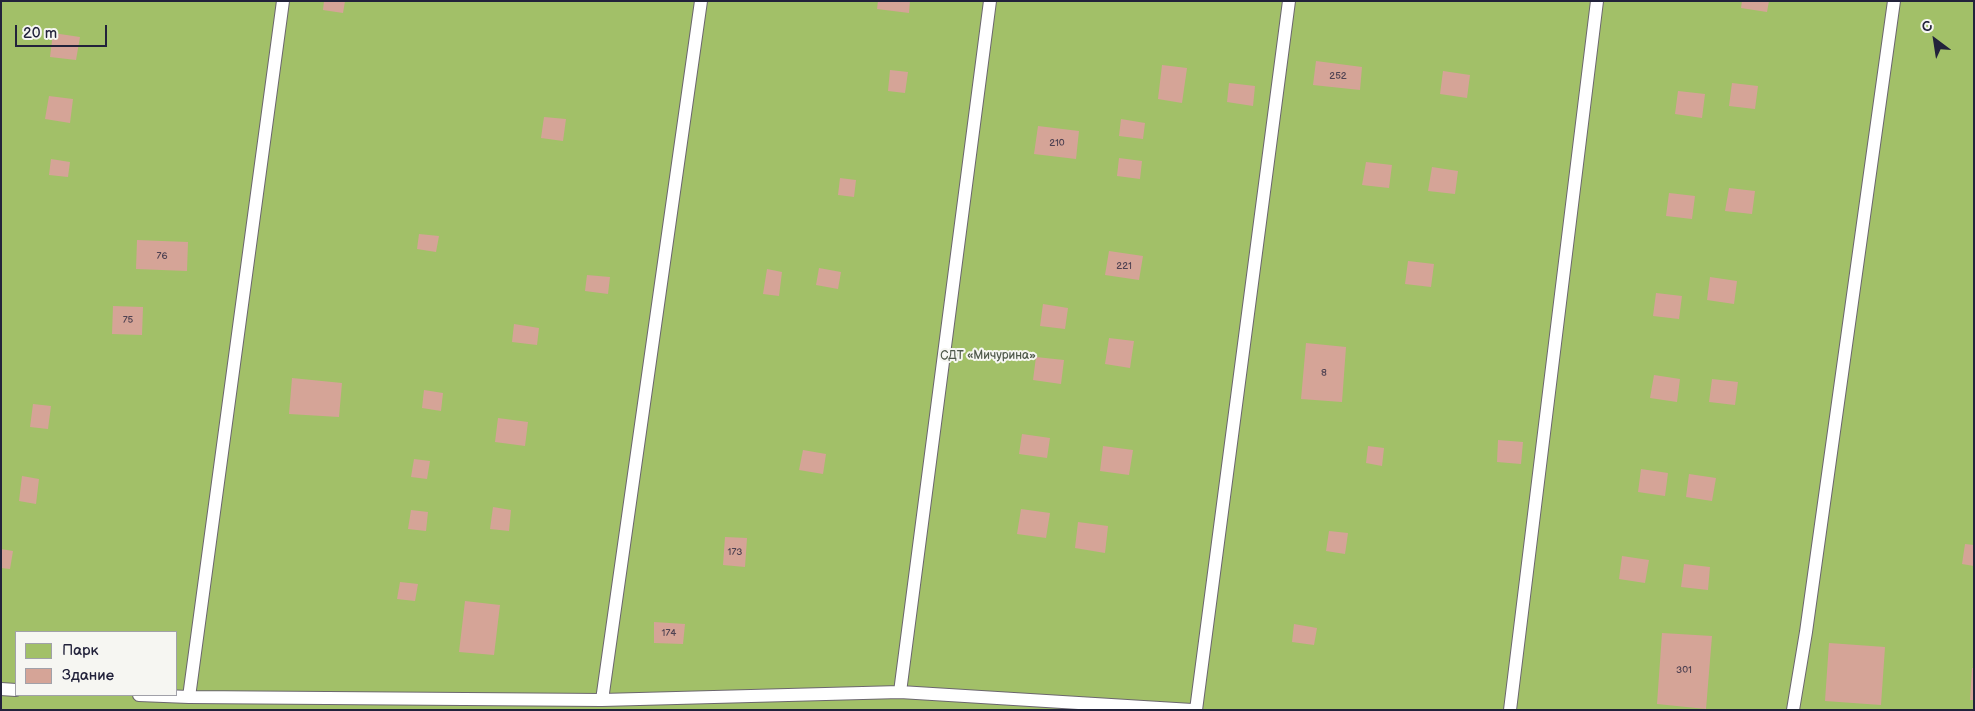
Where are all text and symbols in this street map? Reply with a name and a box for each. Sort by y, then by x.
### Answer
scale bar [18,15,110,47]
north arrow [1910,15,1960,65]
text: С [1918,17,1936,37]
text: 20 m [23,24,57,43]
house number: 252 [1329,70,1347,82]
house number: 210 [1049,137,1065,149]
house number: 76 [156,250,168,262]
house number: 221 [1116,260,1132,272]
house number: 75 [123,314,133,326]
park label: СДТ «Мичурина» [940,349,1036,363]
house number: 8 [1321,367,1327,379]
house number: 173 [728,546,742,558]
house number: 174 [662,627,676,639]
legend [15,631,178,696]
text: Парк [62,641,99,660]
house number: 301 [1676,664,1692,676]
text: Здание [62,666,114,685]

